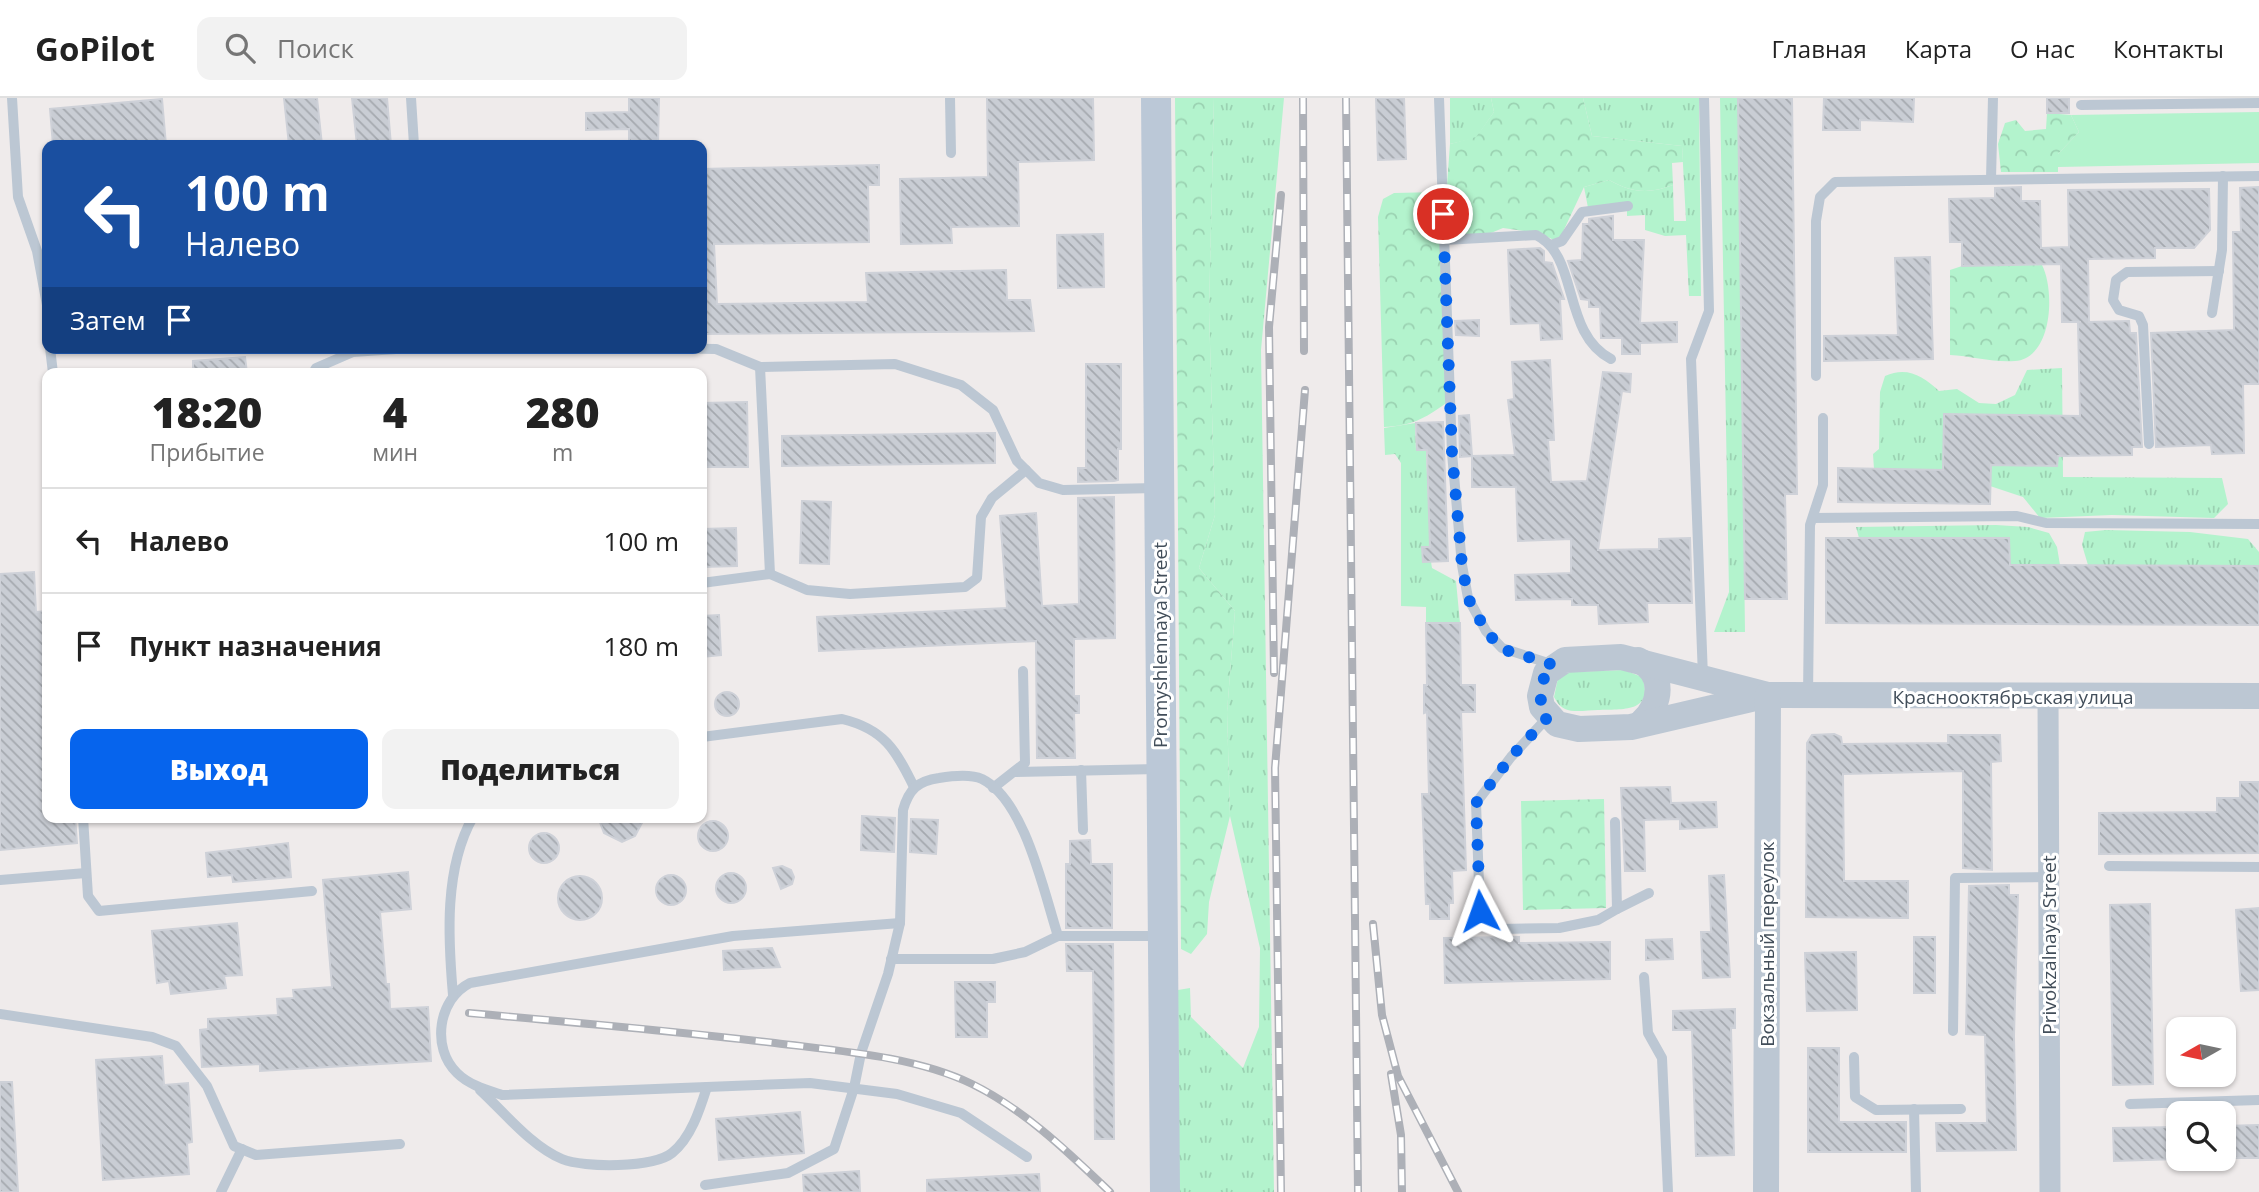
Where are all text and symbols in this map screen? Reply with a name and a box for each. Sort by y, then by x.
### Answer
search box [197,17,687,80]
text: GoPilot [35,26,155,71]
icon: search [221,29,259,67]
text: Поиск [277,30,354,66]
text: Главная [1772,32,1867,65]
text: Карта [1905,32,1972,65]
text: О нас [2010,32,2075,65]
text: Контакты [2113,32,2224,65]
text: 100 m [185,159,330,225]
icon: left [70,168,161,259]
pin [1413,184,1473,244]
icon: arrive [1424,195,1462,233]
text: Налево [185,222,300,265]
icon: arrive [160,301,198,339]
text: Затем [70,302,146,338]
text: 18:20 [152,383,262,440]
text: 4 [383,383,407,440]
text: 280 [526,383,599,440]
text: Прибытие [149,436,265,468]
text: мин [372,436,418,468]
text: m [552,436,573,468]
icon: left [70,522,108,560]
text: Налево [129,523,229,559]
text: 100 m [604,523,679,559]
street label: Promyshlennaya Street [1147,542,1173,748]
icon: arrive [70,627,108,665]
text: Пункт назначения [129,628,382,664]
text: 180 m [604,628,679,664]
street label: Краснооктябрьская улица [1892,684,2134,710]
button: Выход [70,729,368,809]
button: Поделиться [382,729,679,809]
street label: Вокзальный переулок [1754,841,1780,1047]
street label: Privokzalnaya Street [2036,855,2062,1035]
position arrow [1443,874,1517,948]
north arrow [2166,1017,2236,1087]
map controls [2166,1017,2236,1171]
button: search [2166,1101,2236,1171]

